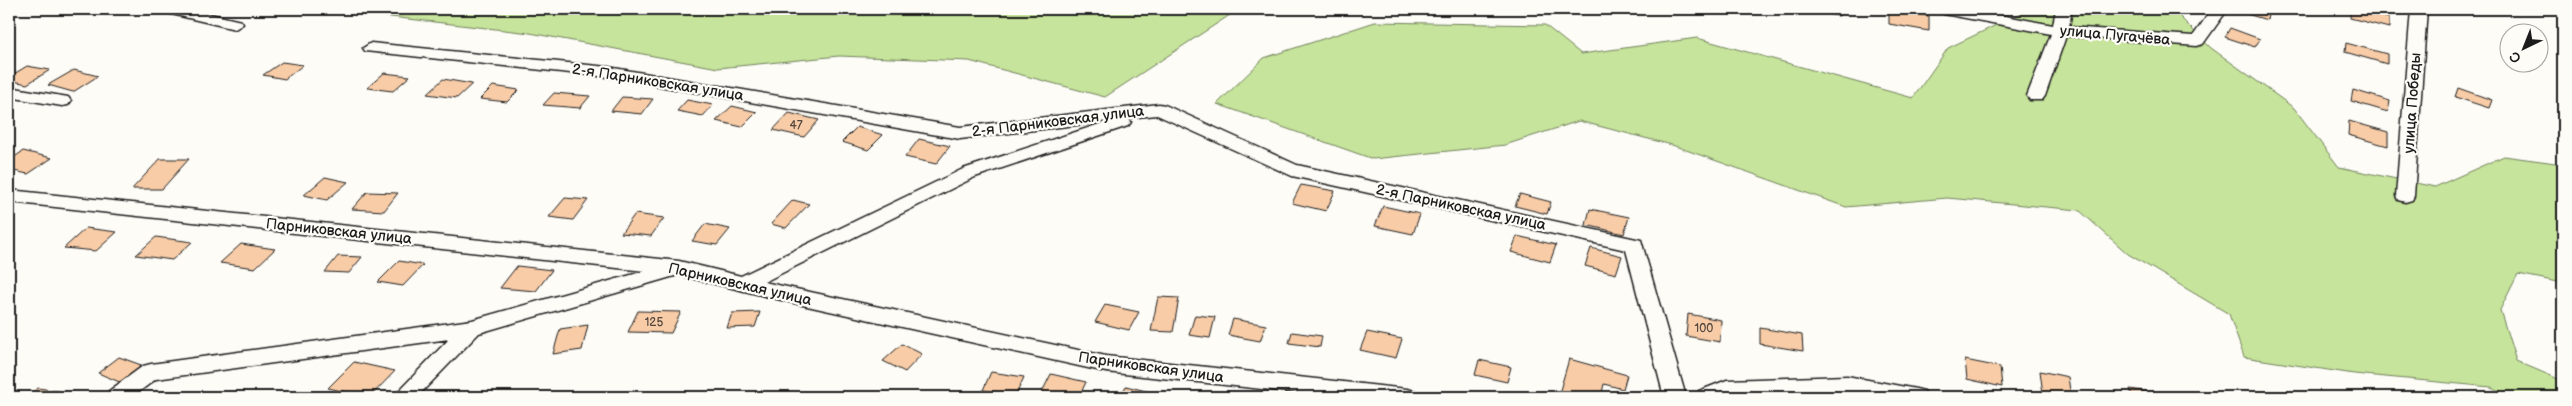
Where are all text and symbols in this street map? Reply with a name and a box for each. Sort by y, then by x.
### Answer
street label: улица Пугачёва [2059,21,2171,50]
north arrow [2500,22,2550,72]
text: С [2506,47,2525,67]
street label: улица Победы [2399,52,2426,154]
street label: 2-я Парниковская улица [571,60,745,105]
street label: 2-я Парниковская улица [971,101,1145,141]
house number: 47 [789,118,803,133]
street label: 2-я Парниковская улица [1374,180,1548,235]
street label: Парниковская улица [265,214,413,249]
street label: Парниковская улица [666,259,814,310]
house number: 125 [645,315,663,330]
house number: 100 [1695,321,1713,336]
street label: Парниковская улица [1077,348,1225,387]

